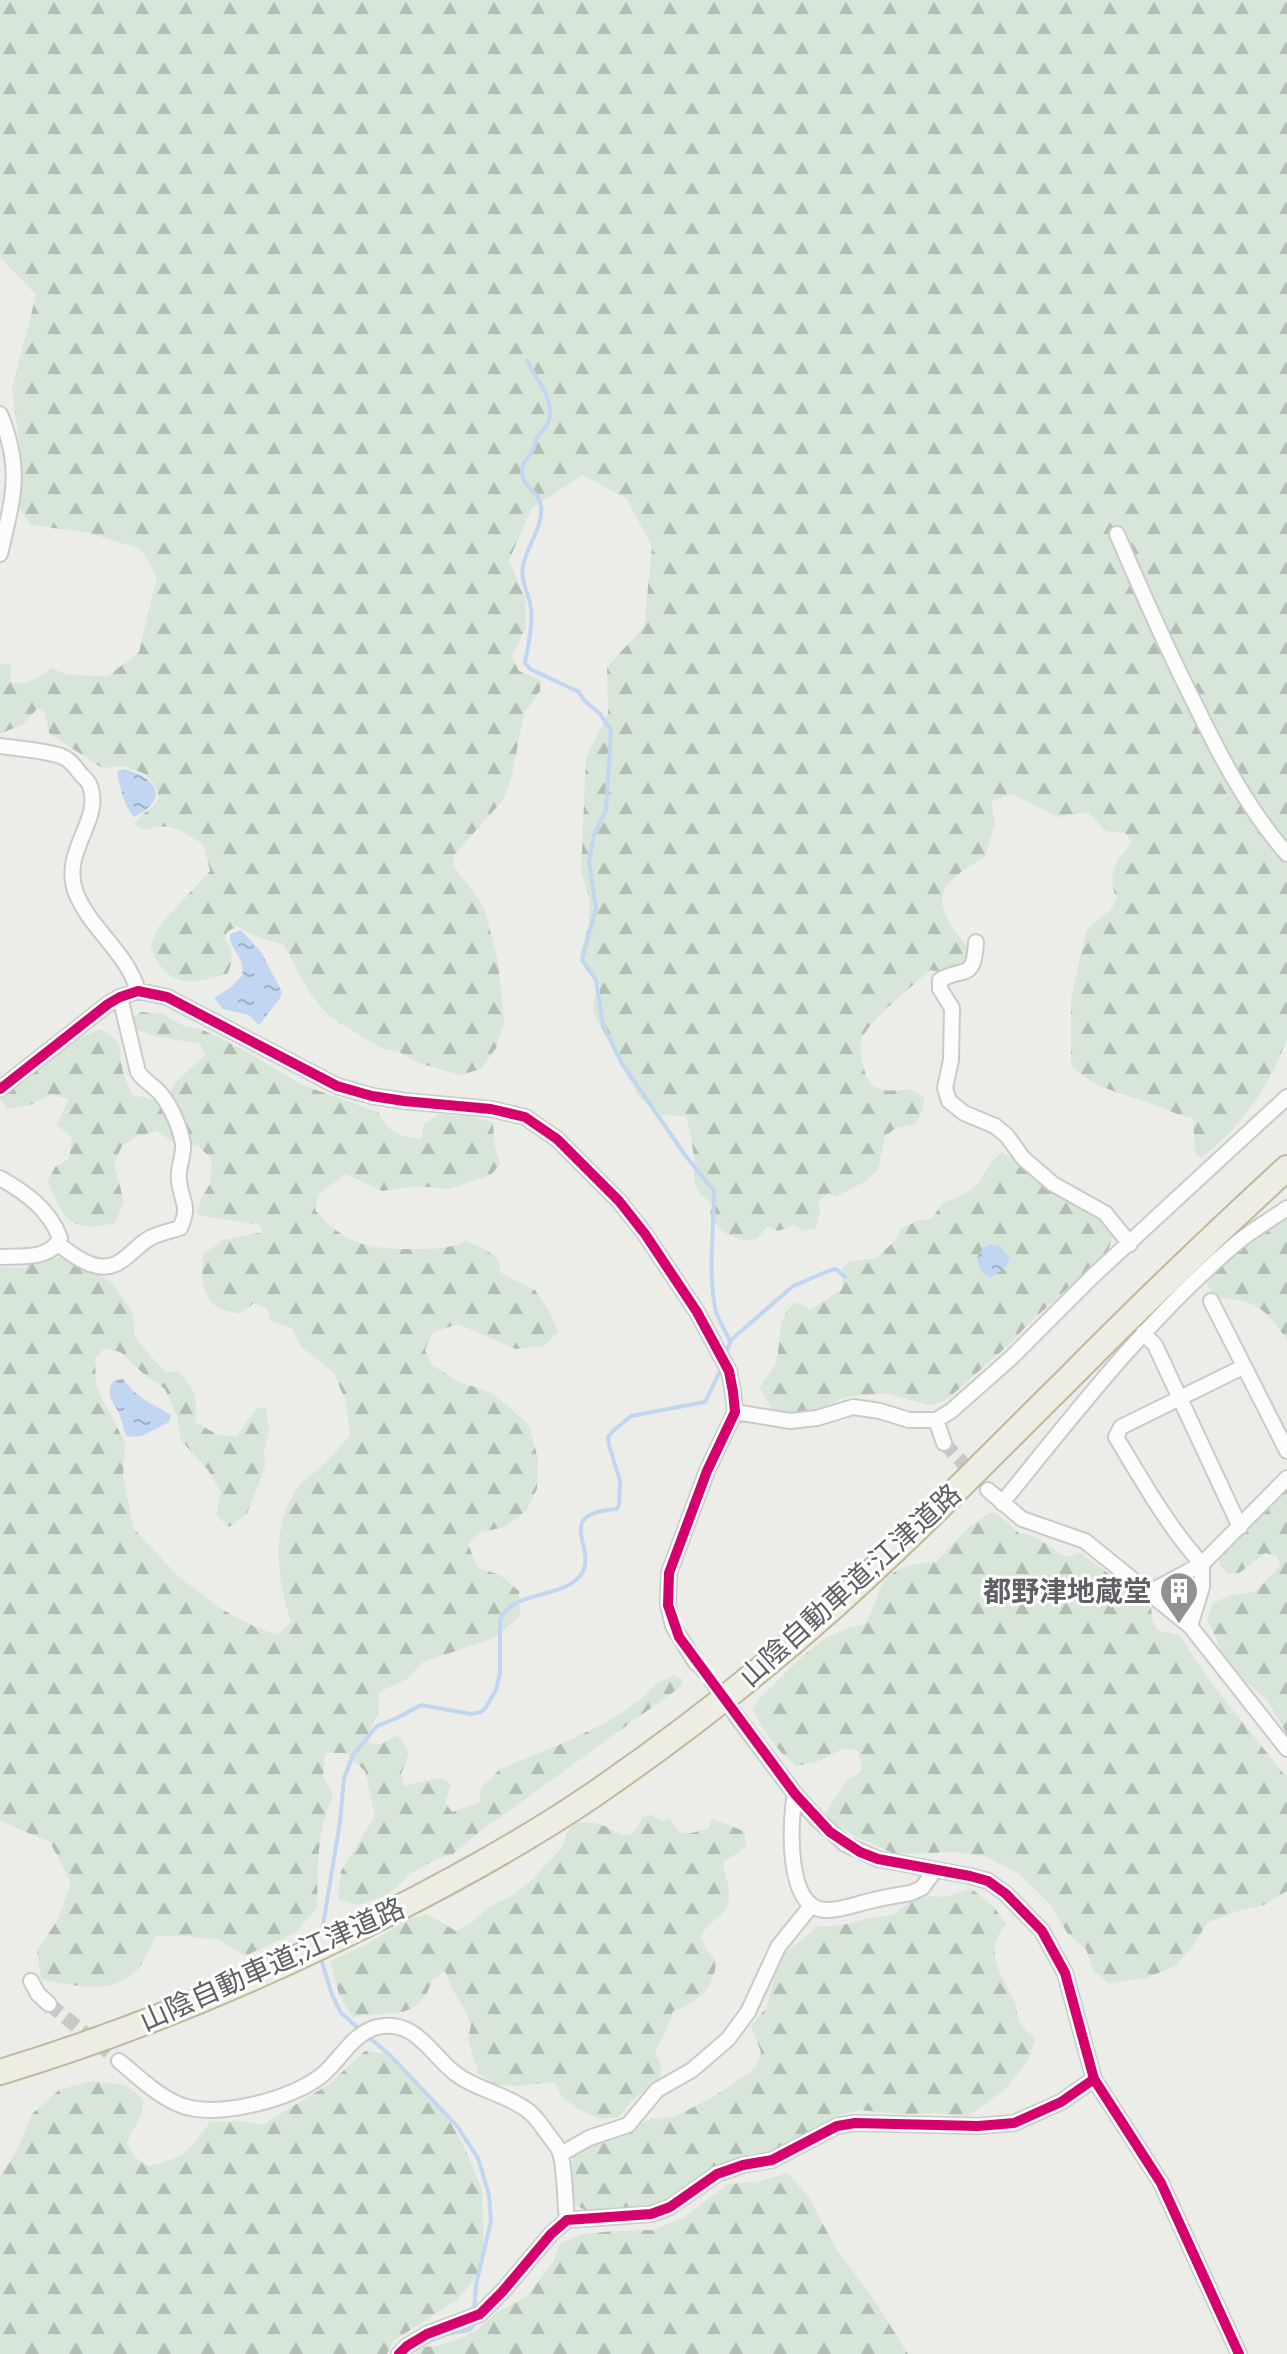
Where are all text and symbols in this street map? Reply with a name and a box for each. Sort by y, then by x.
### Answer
street label: 山陰自動車道;江津道路 [731,1475,969,1695]
building icon: 都野津地蔵堂 [1158,1570,1200,1625]
place label: 都野津地蔵堂 [983,1572,1151,1610]
street label: 山陰自動車道;江津道路 [133,1888,411,2040]

